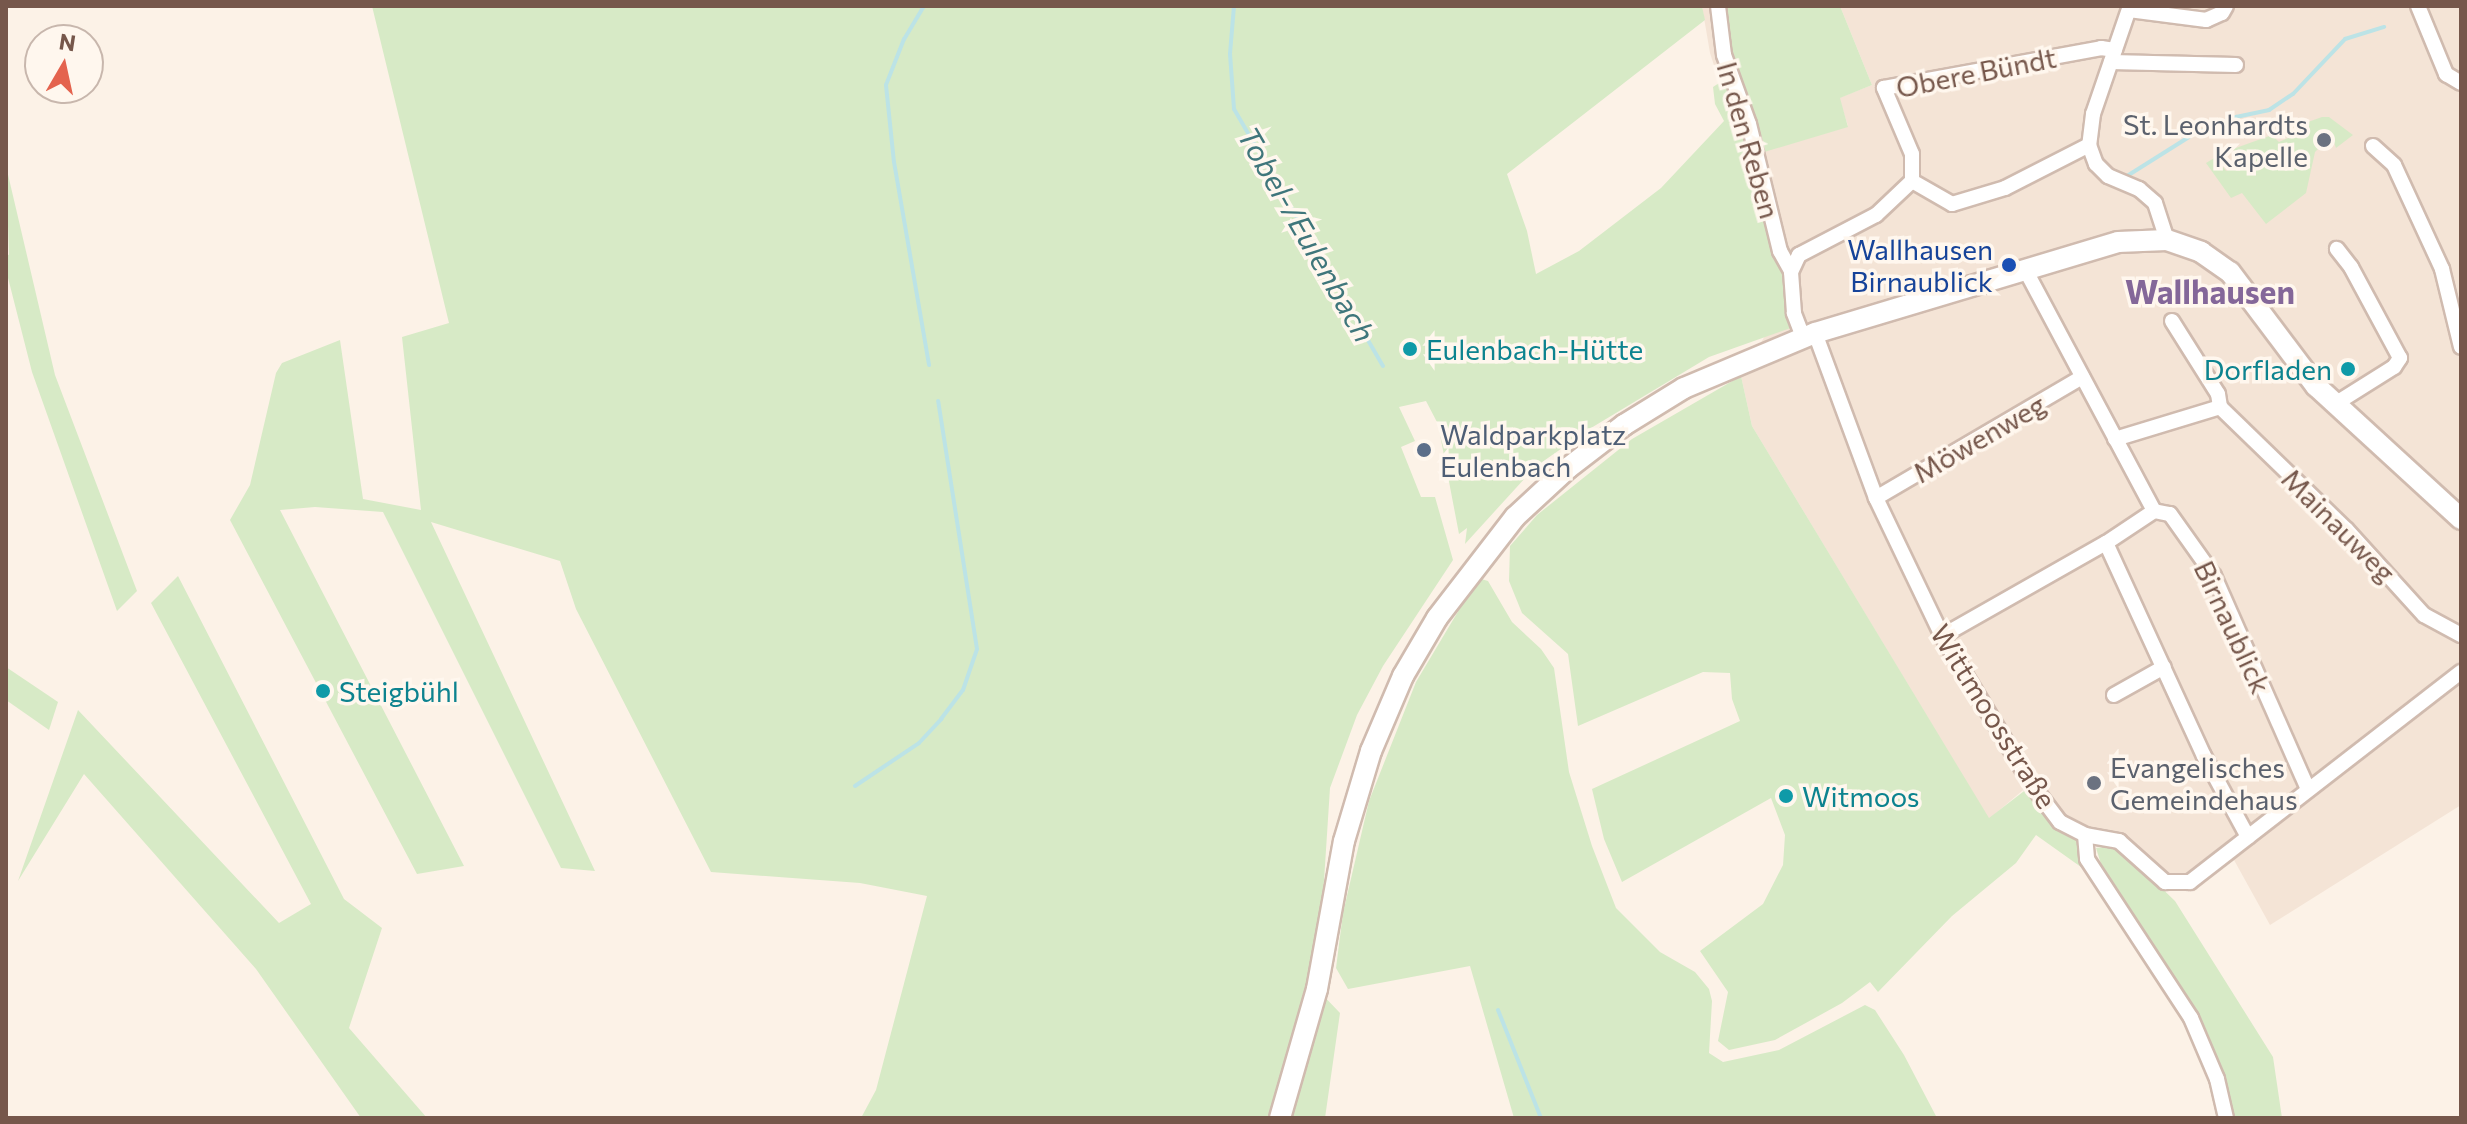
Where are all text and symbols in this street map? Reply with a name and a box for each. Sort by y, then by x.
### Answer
north arrow [24,24,104,104]
text: N [57,27,78,56]
street label: Obere Bündt [1893,40,2059,104]
street label: In den Reben [1711,58,1787,222]
place label: St. Leonhardts Kapelle [2123,107,2308,173]
water label: Tobel-/Eulenbach [1231,120,1383,348]
marker: St. Leonhardts Kapelle [2315,131,2333,149]
place label: Wallhausen Birnaublick [1847,232,1993,298]
marker: Wallhausen Birnaublick [2000,256,2018,274]
district label: Wallhausen [2125,272,2295,310]
place label: Eulenbach-Hütte [1426,332,1643,366]
marker: Eulenbach-Hütte [1401,340,1419,358]
place label: Dorfladen [2204,352,2332,386]
marker: Dorfladen [2339,360,2357,378]
street label: Möwenweg [1907,387,2051,489]
place label: Waldparkplatz Eulenbach [1440,417,1626,483]
marker: Waldparkplatz Eulenbach [1415,441,1433,459]
street label: Mainauweg [2275,461,2403,589]
street label: Birnaublick [2188,555,2278,699]
street label: Wittmoosstraße [1924,618,2064,814]
place label: Steigbühl [339,674,459,708]
marker: Steigbühl [314,682,332,700]
place label: Evangelisches Gemeindehaus [2110,750,2298,816]
marker: Evangelisches Gemeindehaus [2085,774,2103,792]
place label: Witmoos [1802,779,1920,813]
marker: Witmoos [1777,787,1795,805]

